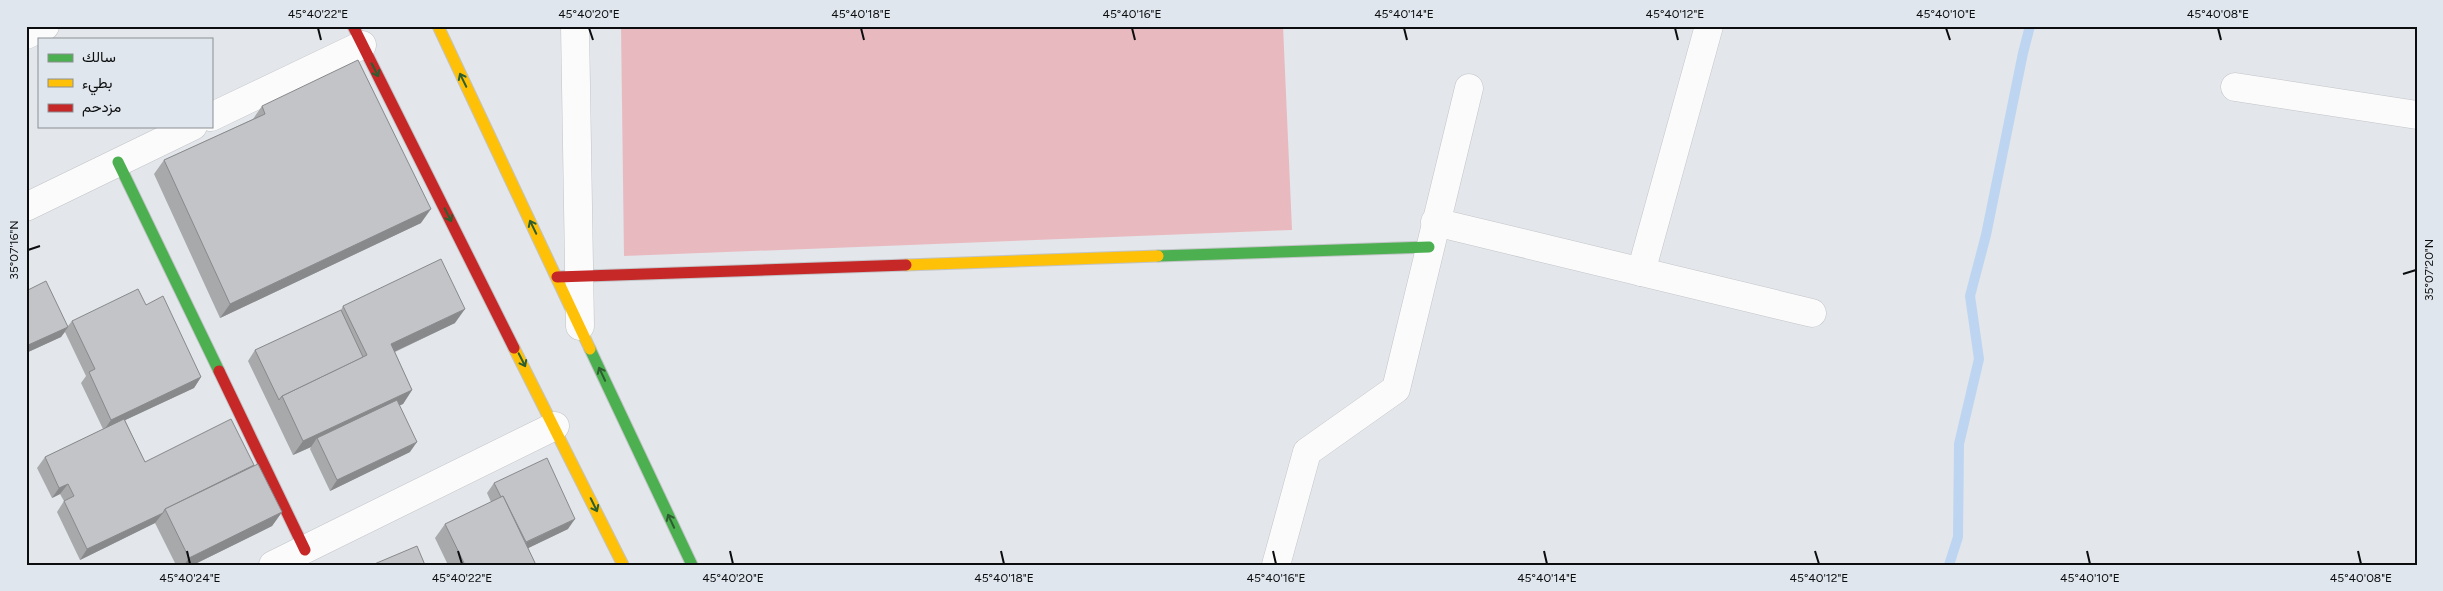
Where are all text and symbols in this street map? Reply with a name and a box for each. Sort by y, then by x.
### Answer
text: 45°40'22"E [288,7,348,21]
text: 45°40'20"E [558,7,620,21]
text: 45°40'18"E [831,7,891,21]
text: 45°40'16"E [1102,7,1162,21]
text: 45°40'14"E [1374,7,1434,21]
text: 45°40'12"E [1646,7,1704,21]
text: 45°40'10"E [1916,7,1976,21]
text: 45°40'08"E [2187,7,2249,21]
legend [38,38,212,128]
text: سالك [82,48,116,66]
one-way arrow [370,62,380,77]
one-way arrow [458,73,467,88]
text: بطيء [82,74,112,96]
text: مزدحم [82,98,121,117]
one-way arrow [444,207,453,222]
one-way arrow [528,219,538,234]
text: 35°07'16"N [7,220,21,280]
text: 35°07'20"N [2422,239,2436,301]
one-way arrow [518,352,527,367]
one-way arrow [597,366,607,381]
one-way arrow [590,497,599,512]
one-way arrow [666,514,676,529]
text: 45°40'24"E [159,571,221,585]
text: 45°40'22"E [432,571,492,585]
text: 45°40'20"E [702,571,764,585]
text: 45°40'18"E [974,571,1034,585]
text: 45°40'16"E [1246,571,1306,585]
text: 45°40'14"E [1517,571,1577,585]
text: 45°40'12"E [1790,571,1848,585]
text: 45°40'10"E [2060,571,2120,585]
text: 45°40'08"E [2330,571,2392,585]

